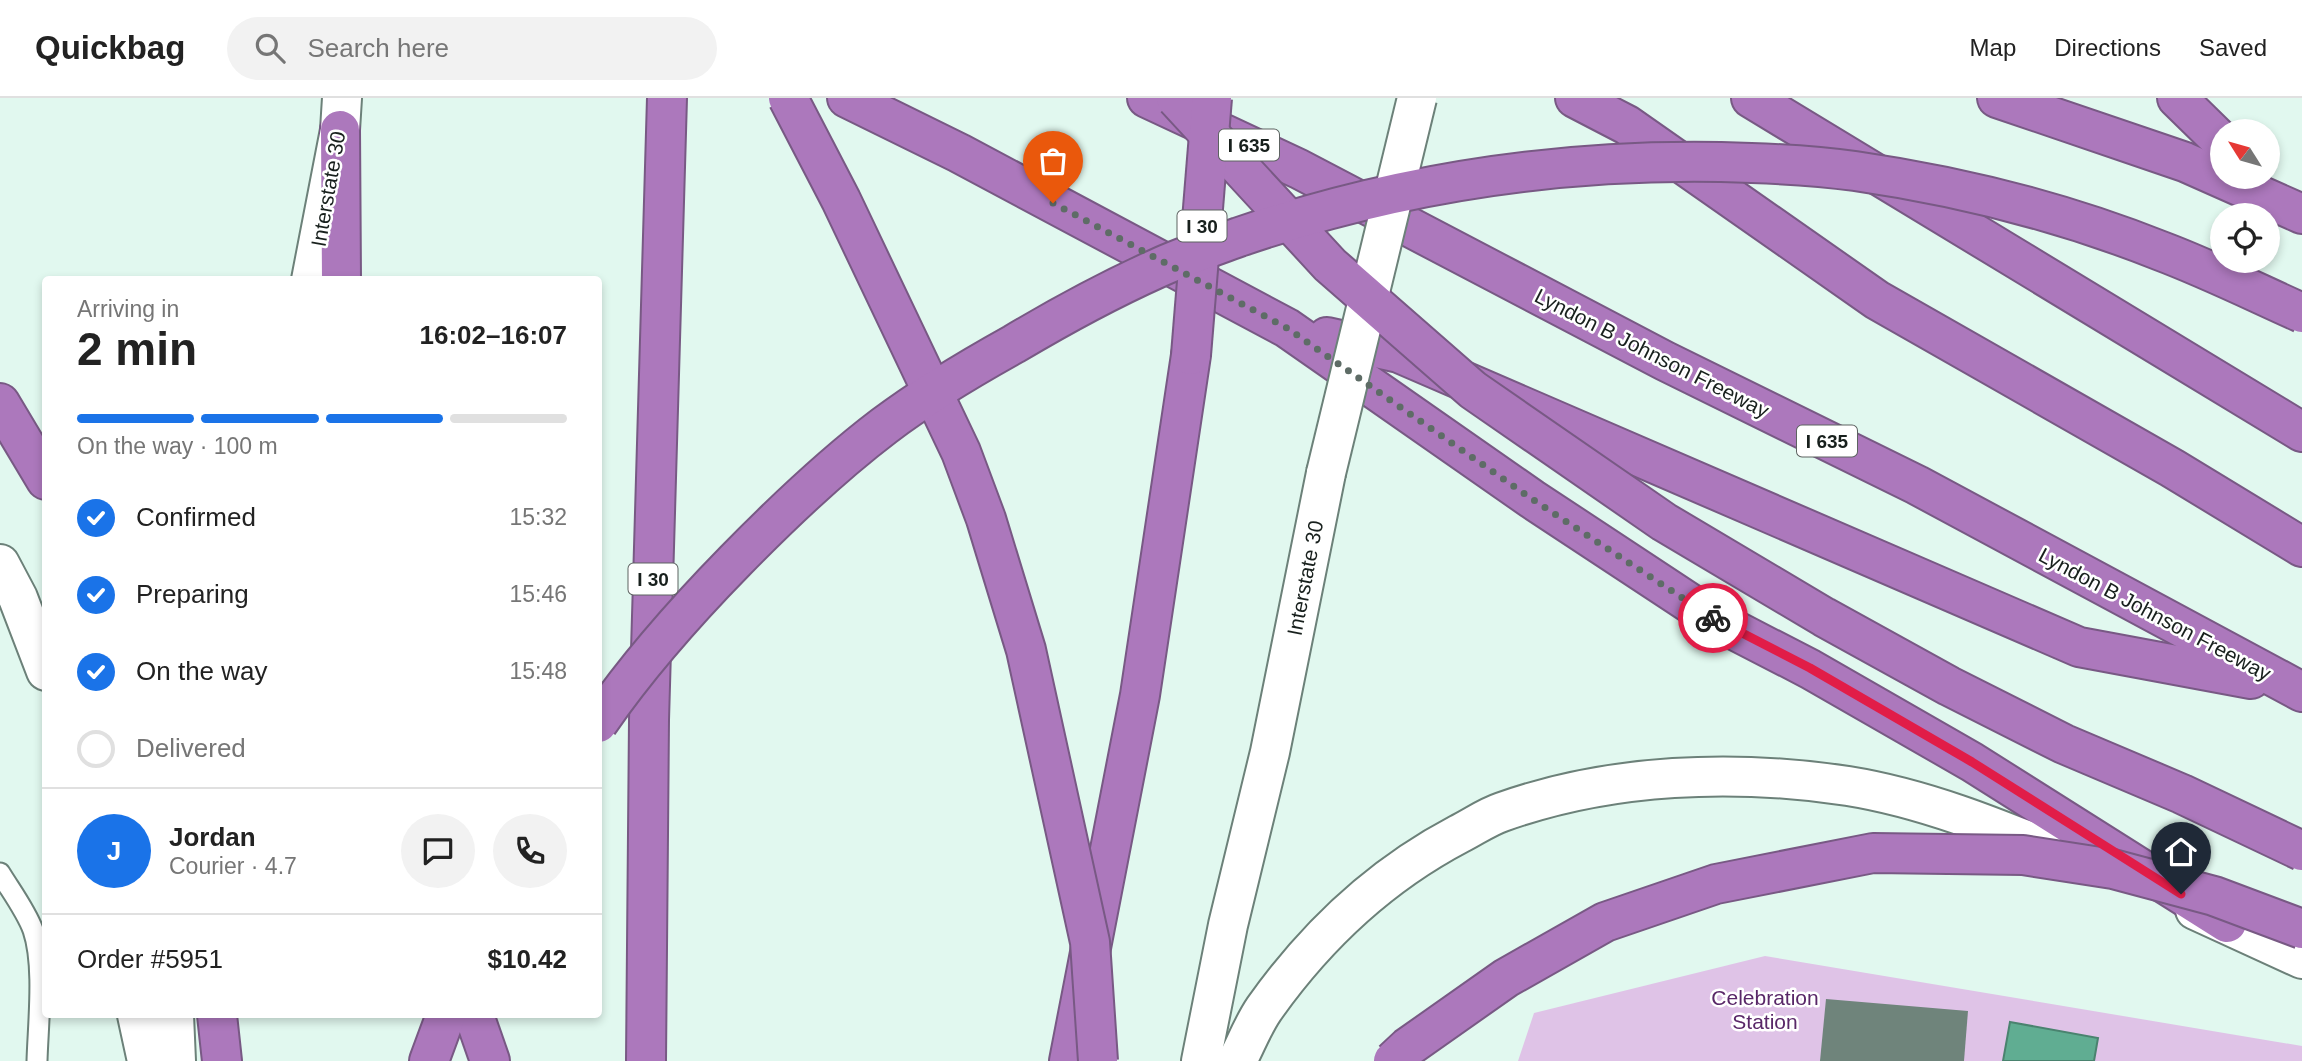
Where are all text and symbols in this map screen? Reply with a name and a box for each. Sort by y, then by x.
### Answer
search box [227,17,717,80]
text: Quickbag [35,29,185,66]
icon: search [251,29,289,67]
text: Search here [307,33,449,63]
text: Map [1970,34,2016,61]
text: Directions [2054,34,2161,61]
text: Saved [2199,34,2267,61]
north arrow [2210,119,2280,189]
map controls [2210,119,2280,273]
street label: Interstate 30 [307,130,349,248]
road number: I 635 [1219,130,1279,160]
pin [1023,131,1083,203]
icon: bag [1034,142,1072,180]
button: locate [2210,203,2280,273]
road number: I 30 [1178,210,1226,242]
street label: Lyndon B Johnson Freeway [1531,284,1773,422]
text: Arriving in [77,296,179,322]
text: 16:02–16:07 [420,320,567,350]
text: 2 min [77,323,197,375]
road number: I 635 [1797,426,1857,456]
text: On the way · 100 m [77,433,278,459]
icon: check [77,499,115,537]
text: Confirmed [136,502,256,532]
text: 15:32 [509,504,567,530]
street label: Interstate 30 [1283,519,1327,637]
street label: Lyndon B Johnson Freeway [2035,543,2275,685]
road number: I 30 [628,564,678,594]
icon: check [77,576,115,614]
text: Preparing [136,579,249,609]
text: 15:46 [509,581,567,607]
courier [1678,583,1748,653]
icon: bike [1694,599,1732,637]
icon: check [77,653,115,691]
text: On the way [136,656,268,686]
text: 15:48 [509,658,567,684]
text: Delivered [136,733,246,763]
button: chat [401,814,475,888]
button: phone [493,814,567,888]
text: Jordan [169,822,256,852]
pin [2151,822,2211,894]
icon: home [2162,833,2200,871]
text: J [107,836,121,866]
text: Courier · 4.7 [169,853,297,879]
text: Order #5951 [77,944,223,974]
text: $10.42 [487,944,567,974]
park label: Celebration Station [1711,986,1819,1033]

